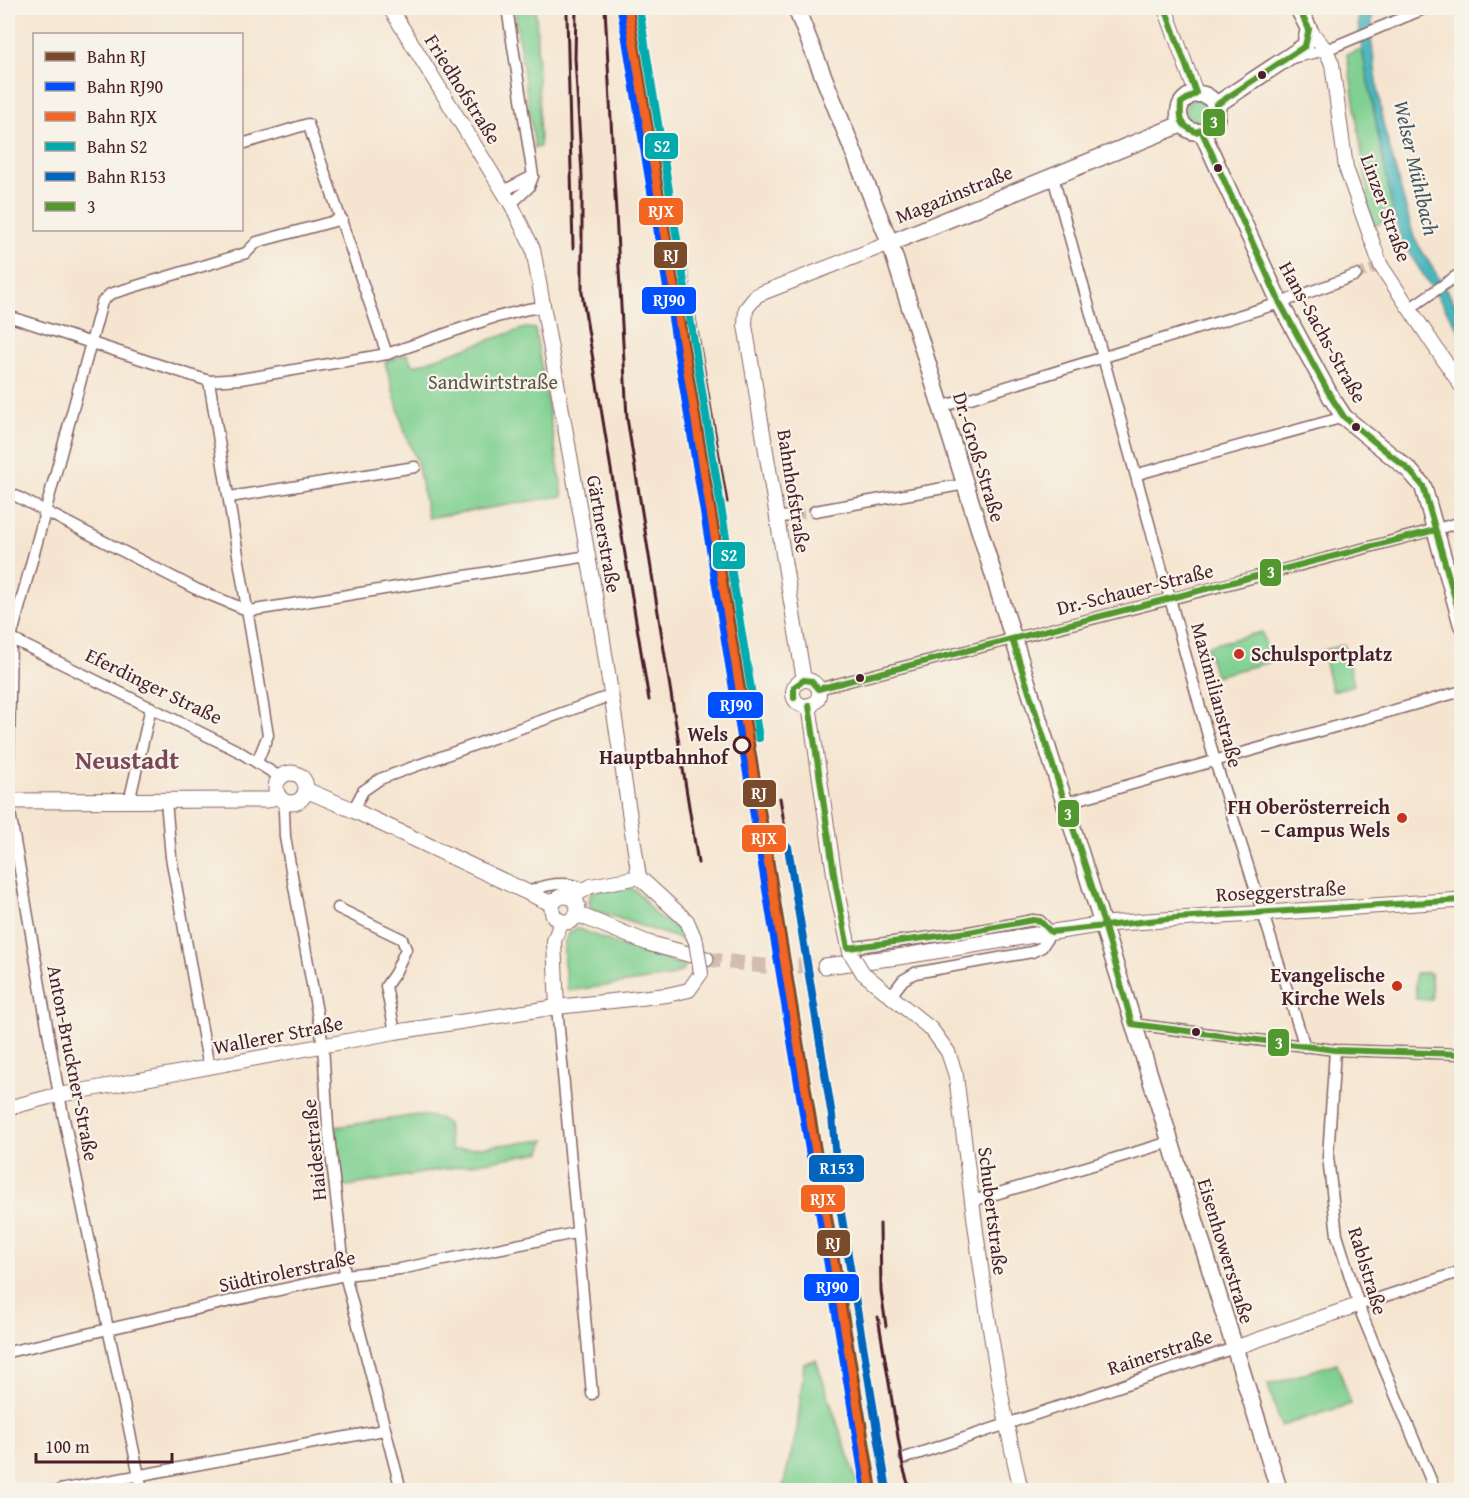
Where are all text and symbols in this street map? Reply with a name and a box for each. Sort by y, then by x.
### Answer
street label: Friedhofstraße [418,28,509,149]
legend [33,33,243,231]
text: Bahn RJ [87,43,146,70]
unlabelled marker [1256,69,1268,81]
text: Bahn RJ90 [87,73,164,100]
water label: Welser Mühlbach [1386,97,1447,239]
text: Bahn RJX [87,103,157,130]
line badge: 3 [1202,108,1226,137]
text: 3 [1210,110,1218,134]
line badge: S2 [644,132,679,160]
text: Bahn S2 [87,133,147,160]
text: S2 [654,134,670,158]
street label: Linzer Straße [1354,150,1419,266]
street label: Magazinstraße [891,157,1017,230]
unlabelled marker [1212,162,1224,174]
text: Bahn R153 [87,163,166,190]
text: 3 [87,193,96,220]
line badge: RJX [638,197,684,226]
text: RJX [648,199,674,223]
line badge: RJ [653,241,688,269]
text: RJ [663,243,679,267]
street label: Hans-Sachs-Straße [1272,256,1374,408]
line badge: RJ90 [641,286,697,315]
text: RJ90 [653,288,685,312]
park label: Sandwirtstraße [428,367,558,396]
street label: Dr.-Groß-Straße [946,388,1013,525]
unlabelled marker [1350,421,1362,433]
street label: Bahnhofstraße [770,427,819,555]
street label: Gärtnerstraße [580,473,629,595]
line badge: S2 [712,541,746,570]
text: S2 [721,543,737,567]
street label: Dr.-Schauer-Straße [1054,555,1216,622]
line badge: 3 [1259,558,1282,587]
text: 3 [1267,560,1275,584]
street label: Maximilianstraße [1184,619,1251,771]
place label: Schulsportplatz [1251,639,1392,668]
street label: Eferdinger Straße [81,640,227,731]
marker: Schulsportplatz [1232,647,1246,661]
unlabelled marker [854,672,866,684]
line badge: RJ90 [707,691,764,719]
text: RJ90 [720,693,752,717]
place label: Wels Hauptbahnhof [599,719,730,771]
marker: Wels Hauptbahnhof [733,736,751,754]
district label: Neustadt [75,740,179,779]
line badge: RJ [742,779,777,808]
text: RJ [751,781,767,805]
place label: FH Oberösterreich – Campus Wels [1227,792,1390,844]
line badge: 3 [1057,799,1080,828]
text: 3 [1064,802,1072,826]
marker: FH Oberösterreich – Campus Wels [1395,811,1409,825]
line badge: RJX [741,824,787,853]
text: RJX [751,826,777,850]
street label: Roseggerstraße [1215,873,1347,908]
place label: Evangelische Kirche Wels [1270,960,1385,1012]
street label: Anton-Bruckner-Straße [40,962,107,1163]
marker: Evangelische Kirche Wels [1390,979,1404,993]
street label: Wallerer Straße [210,1008,345,1061]
unlabelled marker [1190,1026,1202,1038]
line badge: 3 [1267,1028,1290,1057]
text: 3 [1275,1031,1283,1055]
street label: Haidestraße [294,1098,333,1202]
street label: Schubertstraße [971,1145,1016,1277]
line badge: R153 [808,1154,865,1183]
text: R153 [820,1156,854,1180]
street label: Eisenhowerstraße [1191,1175,1262,1327]
line badge: RJX [800,1184,846,1213]
text: RJX [810,1187,836,1211]
street label: Rablstraße [1341,1223,1396,1318]
line badge: RJ [816,1229,851,1257]
text: RJ [825,1231,841,1255]
street label: Südtirolerstraße [216,1242,358,1299]
line badge: RJ90 [803,1273,860,1302]
text: RJ90 [816,1275,848,1299]
street label: Rainerstraße [1104,1321,1216,1382]
scale bar [36,1426,172,1464]
text: 100 m [45,1433,90,1460]

